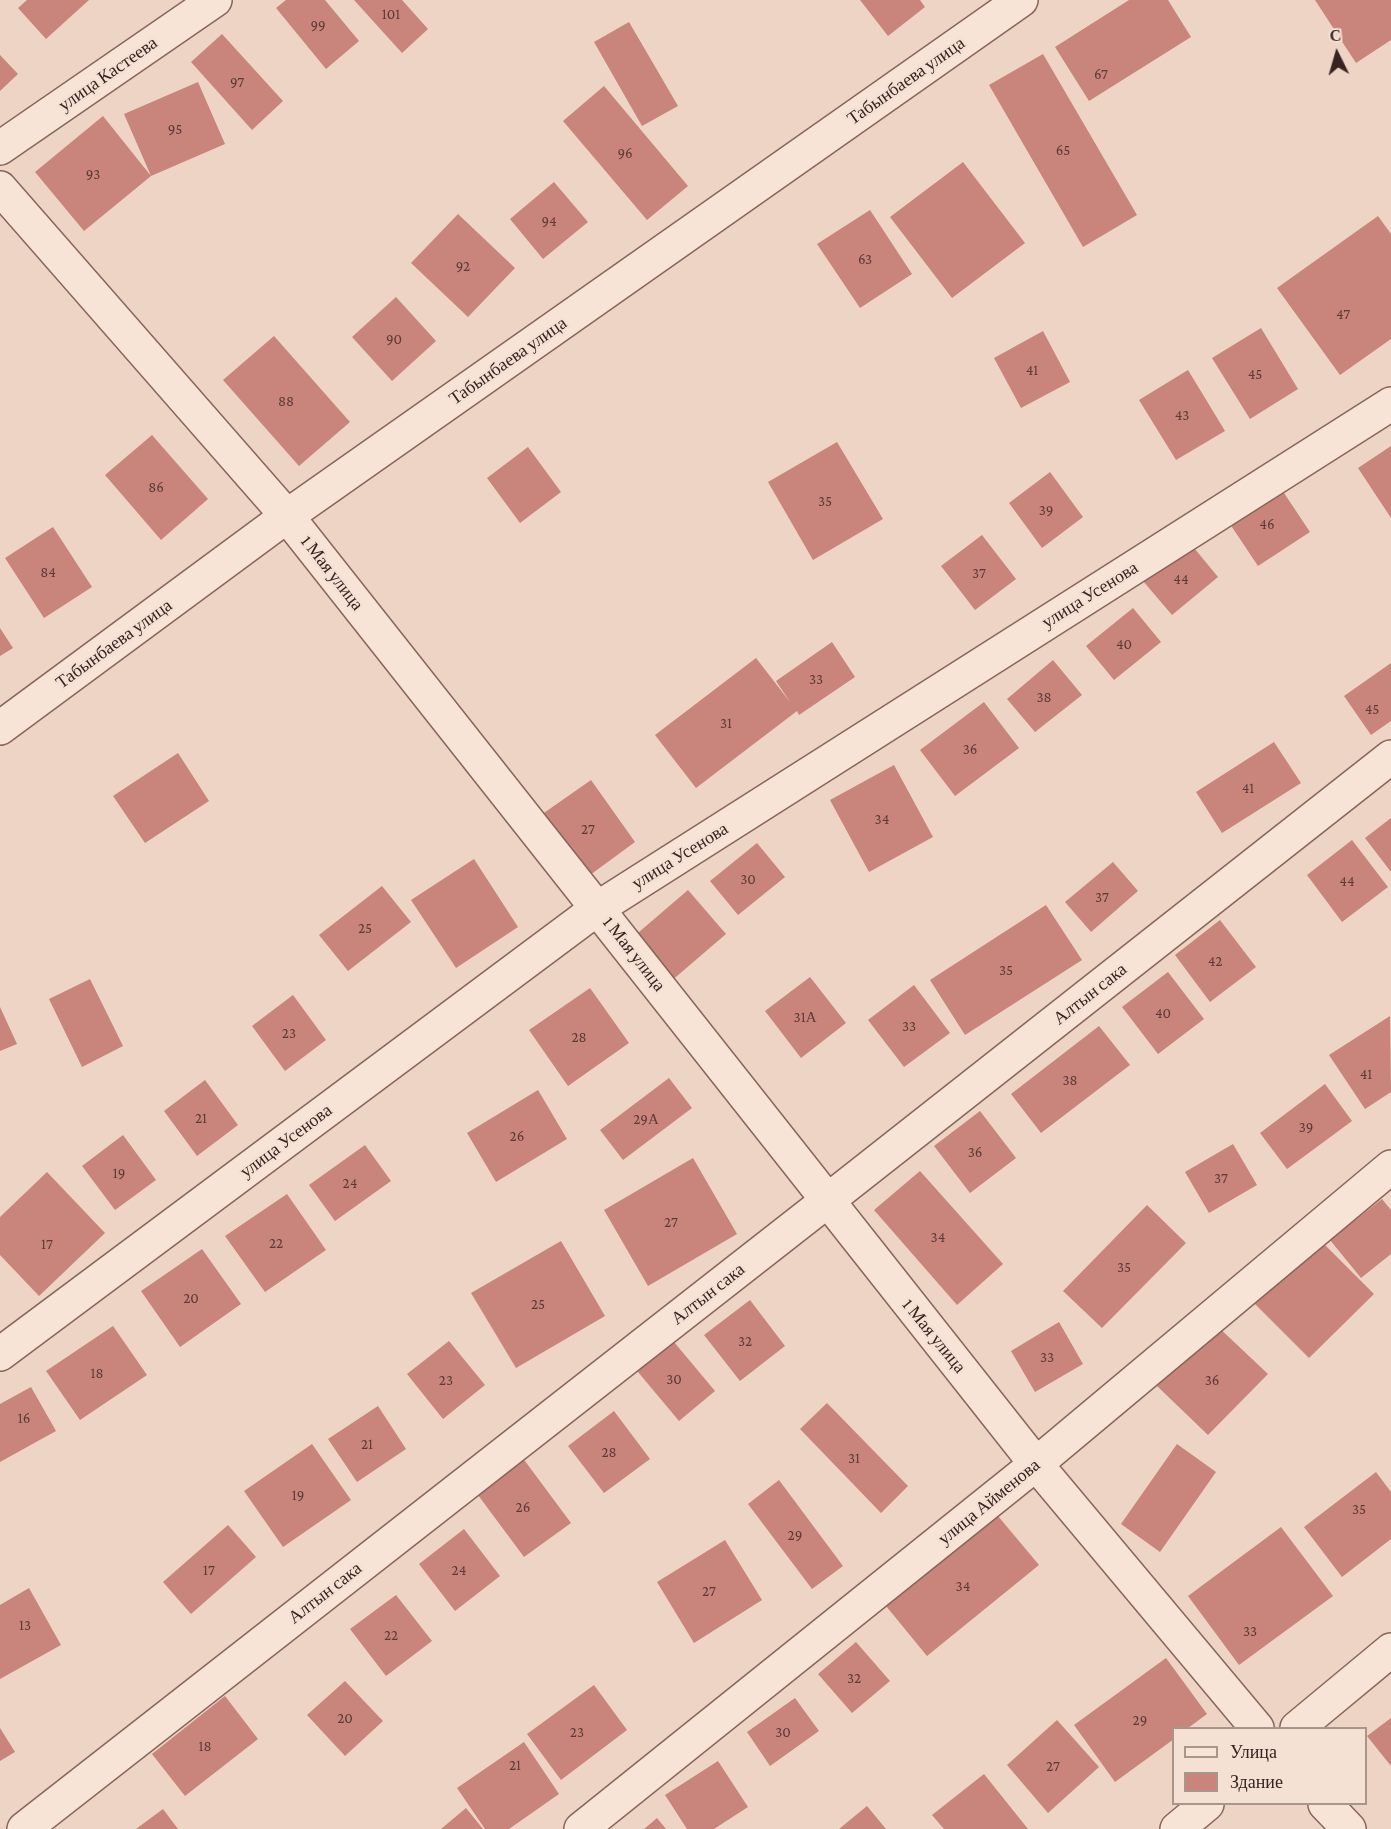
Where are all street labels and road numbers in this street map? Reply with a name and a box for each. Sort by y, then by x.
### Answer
street label: улица Кастеева [54,32,162,116]
street label: Табынбаева улица [843,32,969,130]
street label: Табынбаева улица [445,312,571,410]
street label: 1 Мая улица [296,531,368,615]
street label: улица Усенова [1038,557,1142,633]
street label: Табынбаева улица [52,595,176,693]
street label: улица Усенова [628,818,732,894]
street label: 1 Мая улица [598,912,670,996]
street label: Алтын сака [1049,959,1131,1029]
street label: улица Усенова [236,1099,336,1183]
street label: Алтын сака [667,1259,749,1329]
street label: 1 Мая улица [897,1294,971,1378]
street label: улица Айменова [934,1454,1044,1550]
street label: Алтын сака [284,1558,366,1628]

